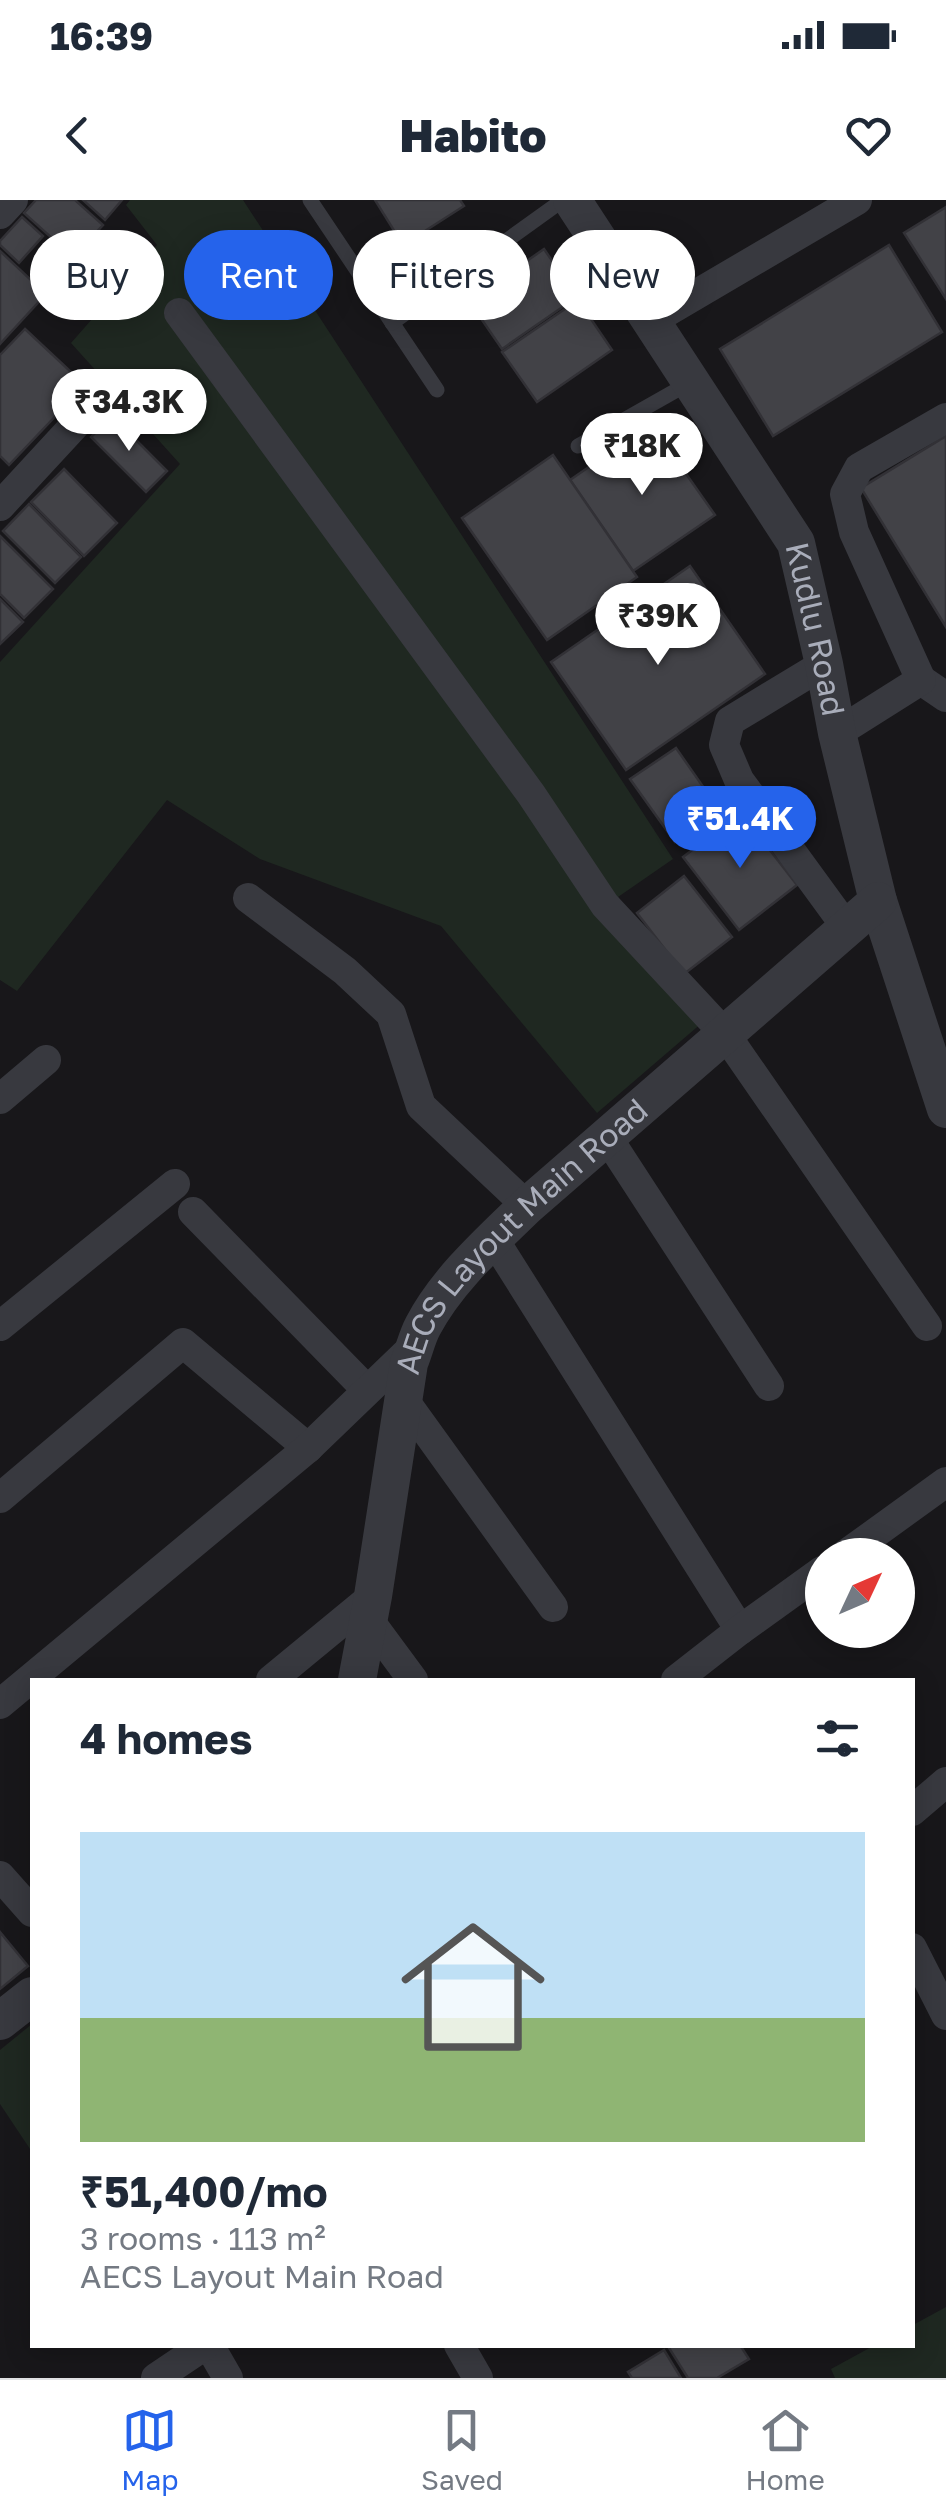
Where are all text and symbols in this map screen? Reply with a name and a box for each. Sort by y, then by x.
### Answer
text: 16:39 [50,13,153,58]
icon: back [50,108,105,163]
text: Habito [400,108,546,162]
icon: heart [841,108,896,163]
chip: Buy [30,230,164,320]
chip: Rent [184,230,333,320]
chip: Filters [353,230,530,320]
chip: New [550,230,695,320]
pin: ₹34.3K [48,369,210,454]
text: ₹34.3K [74,382,184,420]
pin: ₹18K [583,413,701,498]
text: ₹18K [603,426,681,464]
street label: Kudlu Road [778,539,853,719]
pin: ₹39K [599,583,717,668]
text: ₹39K [617,596,699,634]
pin: ₹51.4K [659,786,821,871]
text: ₹51.4K [686,799,794,837]
street label: AECS Layout Main Road [388,1090,655,1377]
north arrow [805,1538,915,1648]
map controls [805,1538,915,1648]
icon: filters [810,1711,865,1766]
text: 4 homes [80,1713,252,1763]
icon: home [383,1897,563,2077]
text: ₹51,400/mo [80,2166,328,2216]
text: 3 rooms · 113 m² [80,2219,326,2257]
text: AECS Layout Main Road [80,2257,444,2295]
tab: Map [121,2403,178,2496]
tab: Saved [421,2403,503,2496]
tab: Home [746,2403,825,2496]

